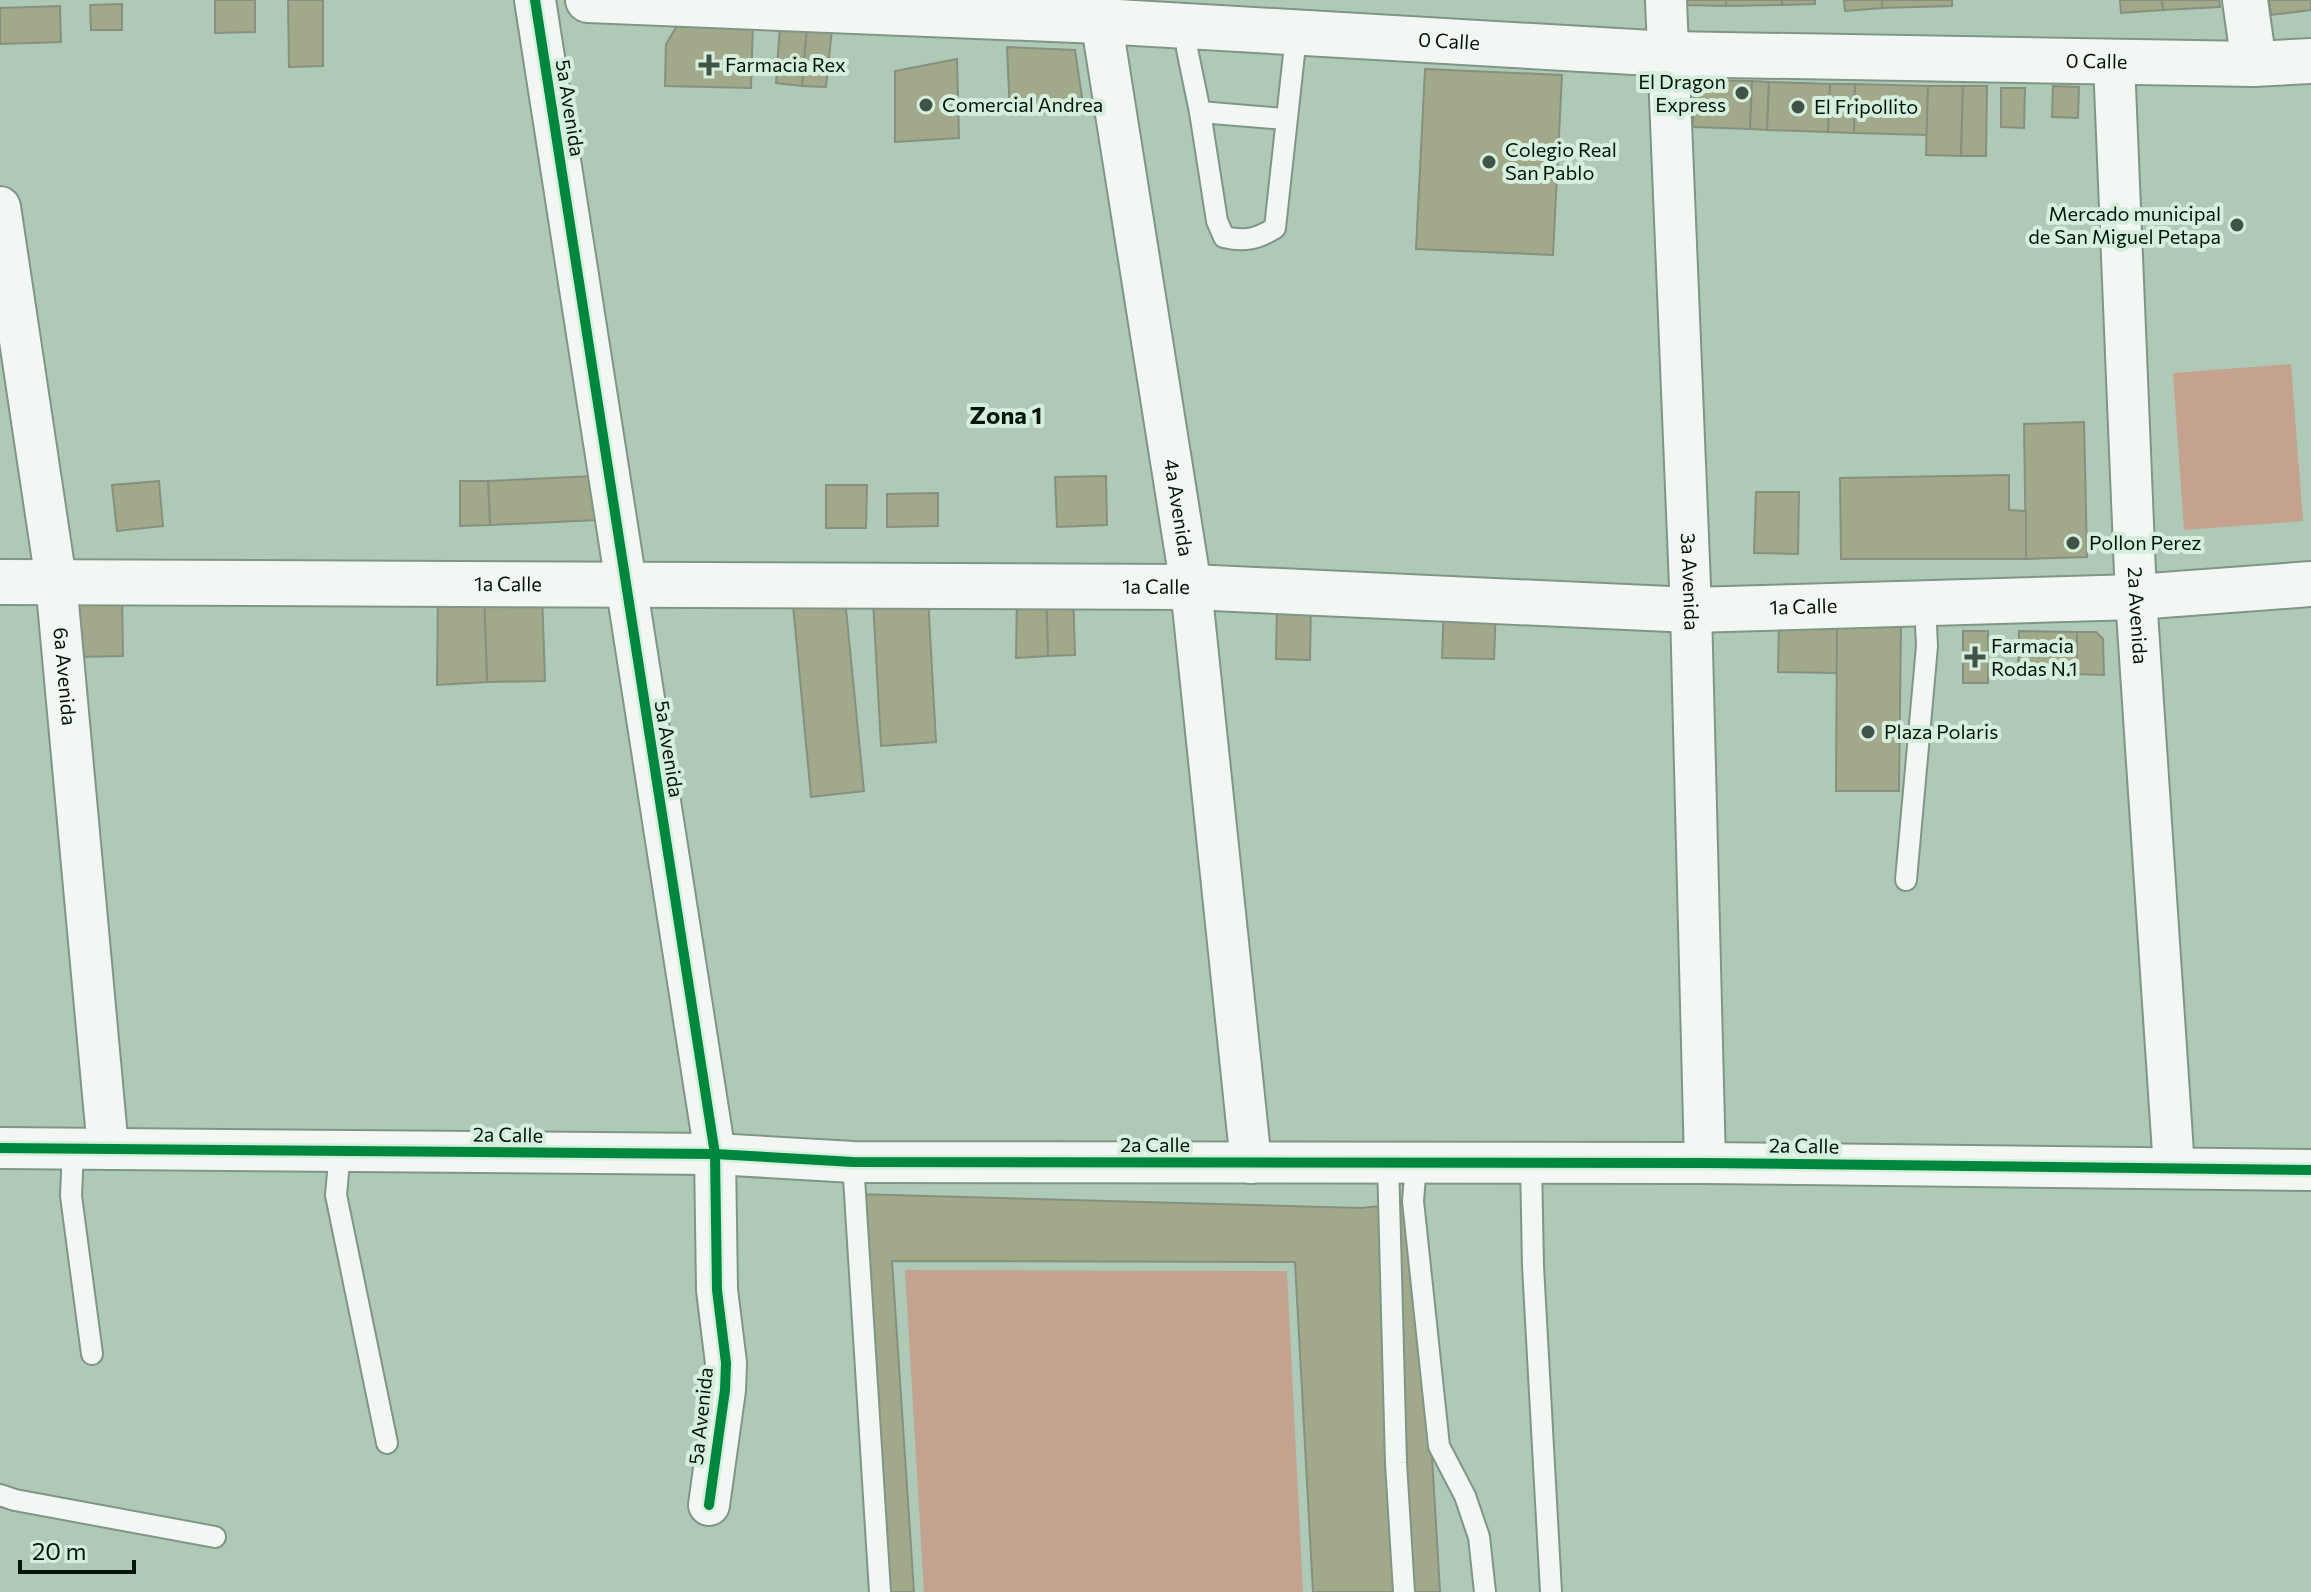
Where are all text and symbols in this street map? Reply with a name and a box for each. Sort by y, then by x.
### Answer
street label: 0 Calle [1417,26,1481,54]
street label: 0 Calle [2065,48,2128,73]
place label: Farmacia Rex [725,52,846,76]
marker: Farmacia Rex [700,56,718,74]
street label: 5a Avenida [551,58,590,158]
place label: El Dragon Express [1638,69,1726,116]
marker: El Dragon Express [1733,84,1751,102]
place label: Comercial Andrea [942,92,1103,116]
place label: El Fripollito [1814,94,1918,118]
marker: Comercial Andrea [917,96,935,114]
marker: El Fripollito [1789,98,1807,116]
place label: Colegio Real San Pablo [1505,137,1617,184]
marker: Colegio Real San Pablo [1480,153,1498,171]
place label: Mercado municipal de San Miguel Petapa [2028,201,2221,248]
marker: Mercado municipal de San Miguel Petapa [2228,216,2246,234]
district label: Zona 1 [970,400,1042,429]
street label: 4a Avenida [1160,457,1199,558]
place label: Pollon Perez [2089,530,2202,554]
street label: 3a Avenida [1677,532,1705,631]
marker: Pollon Perez [2064,534,2082,552]
street label: 2a Avenida [2124,566,2153,665]
street label: 1a Calle [474,571,542,595]
street label: 1a Calle [1122,574,1190,598]
street label: 1a Calle [1769,593,1838,619]
street label: 6a Avenida [49,626,82,727]
place label: Farmacia Rodas N.1 [1991,633,2077,680]
marker: Farmacia Rodas N.1 [1966,648,1984,666]
street label: 5a Avenida [650,699,689,799]
place label: Plaza Polaris [1884,719,1998,743]
marker: Plaza Polaris [1859,723,1877,741]
street label: 2a Calle [473,1121,543,1147]
street label: 2a Calle [1120,1132,1190,1156]
street label: 2a Calle [1769,1132,1839,1158]
street label: 5a Avenida [683,1366,717,1466]
scale bar [20,1524,134,1574]
text: 20 m [32,1536,86,1565]

